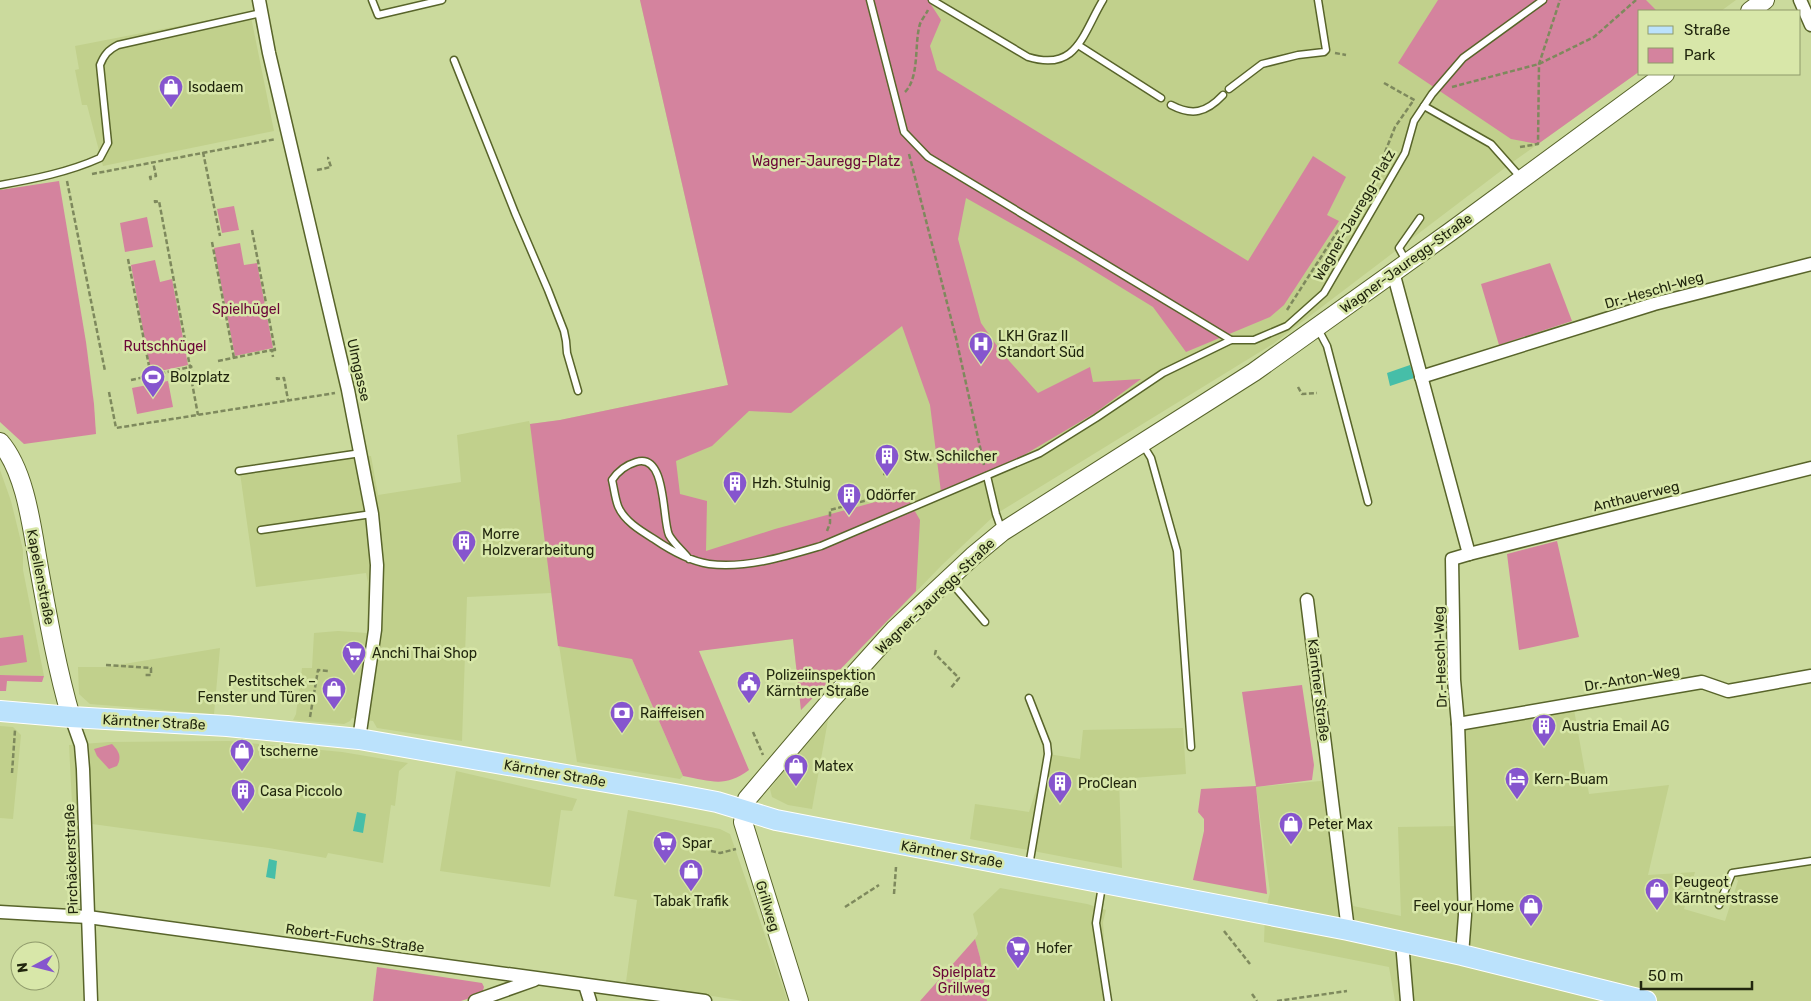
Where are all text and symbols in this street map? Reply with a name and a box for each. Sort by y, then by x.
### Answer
legend [1638,10,1801,75]
text: Straße [1684,21,1730,39]
text: Park [1684,46,1715,64]
shop icon: Isodaem [158,74,184,108]
place label: Isodaem [188,79,243,96]
street label: Wagner-Jauregg-Platz [1310,147,1399,284]
park label: Wagner-Jauregg-Platz [752,153,900,170]
street label: Wagner-Jauregg-Straße [1337,210,1476,317]
street label: Dr.-Heschl-Weg [1603,268,1705,313]
park label: Spielhügel [212,301,280,318]
place label: LKH Graz II Standort Süd [998,328,1084,361]
hospital icon: LKH Graz II Standort Süd [968,331,994,365]
street label: Ulmgasse [343,337,374,403]
park label: Rutschhügel [123,338,207,355]
sports icon: Bolzplatz [140,364,166,398]
place label: Bolzplatz [170,369,230,386]
building icon: Stw. Schilcher [874,443,900,477]
place label: Stw. Schilcher [904,448,998,465]
building icon: Hzh. Stulnig [722,470,748,504]
place label: Hzh. Stulnig [752,475,831,492]
street label: Anthauerweg [1591,478,1681,515]
building icon: Odörfer [836,482,862,516]
place label: Odörfer [866,487,916,504]
place label: Morre Holzverarbeitung [482,526,594,559]
street label: Kapellenstraße [23,528,58,626]
building icon: Morre Holzverarbeitung [451,529,477,563]
street label: Wagner-Jauregg-Straße [872,535,999,658]
street label: Dr.-Heschl-Weg [1430,606,1451,708]
street label: Kärntner Straße [1304,638,1333,742]
supermarket icon: Anchi Thai Shop [341,640,367,674]
place label: Anchi Thai Shop [372,645,477,662]
street label: Dr.-Anton-Weg [1583,662,1681,695]
place label: Polizeiinspektion Kärntner Straße [766,667,876,700]
public building icon: Polizeiinspektion Kärntner Straße [736,670,762,704]
place label: Pestitschek – Fenster und Türen [198,673,316,706]
shop icon: Pestitschek – Fenster und Türen [321,676,347,710]
bank icon: Raiffeisen [609,700,635,734]
place label: Raiffeisen [640,705,705,722]
street label: Kärntner Straße [102,711,206,734]
building icon: Austria Email AG [1531,713,1557,747]
place label: Austria Email AG [1562,718,1669,735]
shop icon: tscherne [229,738,255,772]
place label: tscherne [260,743,319,760]
shop icon: Matex [783,753,809,787]
street label: Kärntner Straße [503,756,607,791]
place label: Matex [814,758,854,775]
hotel icon: Kern-Buam [1504,766,1530,800]
building icon: ProClean [1047,770,1073,804]
place label: Kern-Buam [1534,771,1608,788]
place label: ProClean [1078,775,1137,792]
building icon: Casa Piccolo [230,778,256,812]
place label: Casa Piccolo [260,783,343,800]
street label: Pirchäckerstraße [61,803,82,915]
shop icon: Peter Max [1278,811,1304,845]
place label: Peter Max [1308,816,1373,833]
supermarket icon: Spar [652,830,678,864]
place label: Spar [682,835,713,852]
street label: Kärntner Straße [900,837,1004,872]
shop icon: Tabak Trafik [678,858,704,892]
place label: Peugeot Kärntnerstrasse [1674,874,1779,907]
shop icon: Peugeot Kärntnerstrasse [1644,877,1670,911]
street label: Grillweg [752,879,783,934]
place label: Tabak Trafik [653,893,730,910]
shop icon: Feel your Home [1518,893,1544,927]
place label: Feel your Home [1413,898,1514,915]
street label: Robert-Fuchs-Straße [284,920,426,957]
supermarket icon: Hofer [1005,935,1031,969]
place label: Hofer [1036,940,1073,957]
north arrow [10,941,60,991]
scale bar [1641,958,1752,990]
text: N [14,961,32,974]
park label: Spielplatz Grillweg [932,964,996,997]
text: 50 m [1648,967,1683,985]

